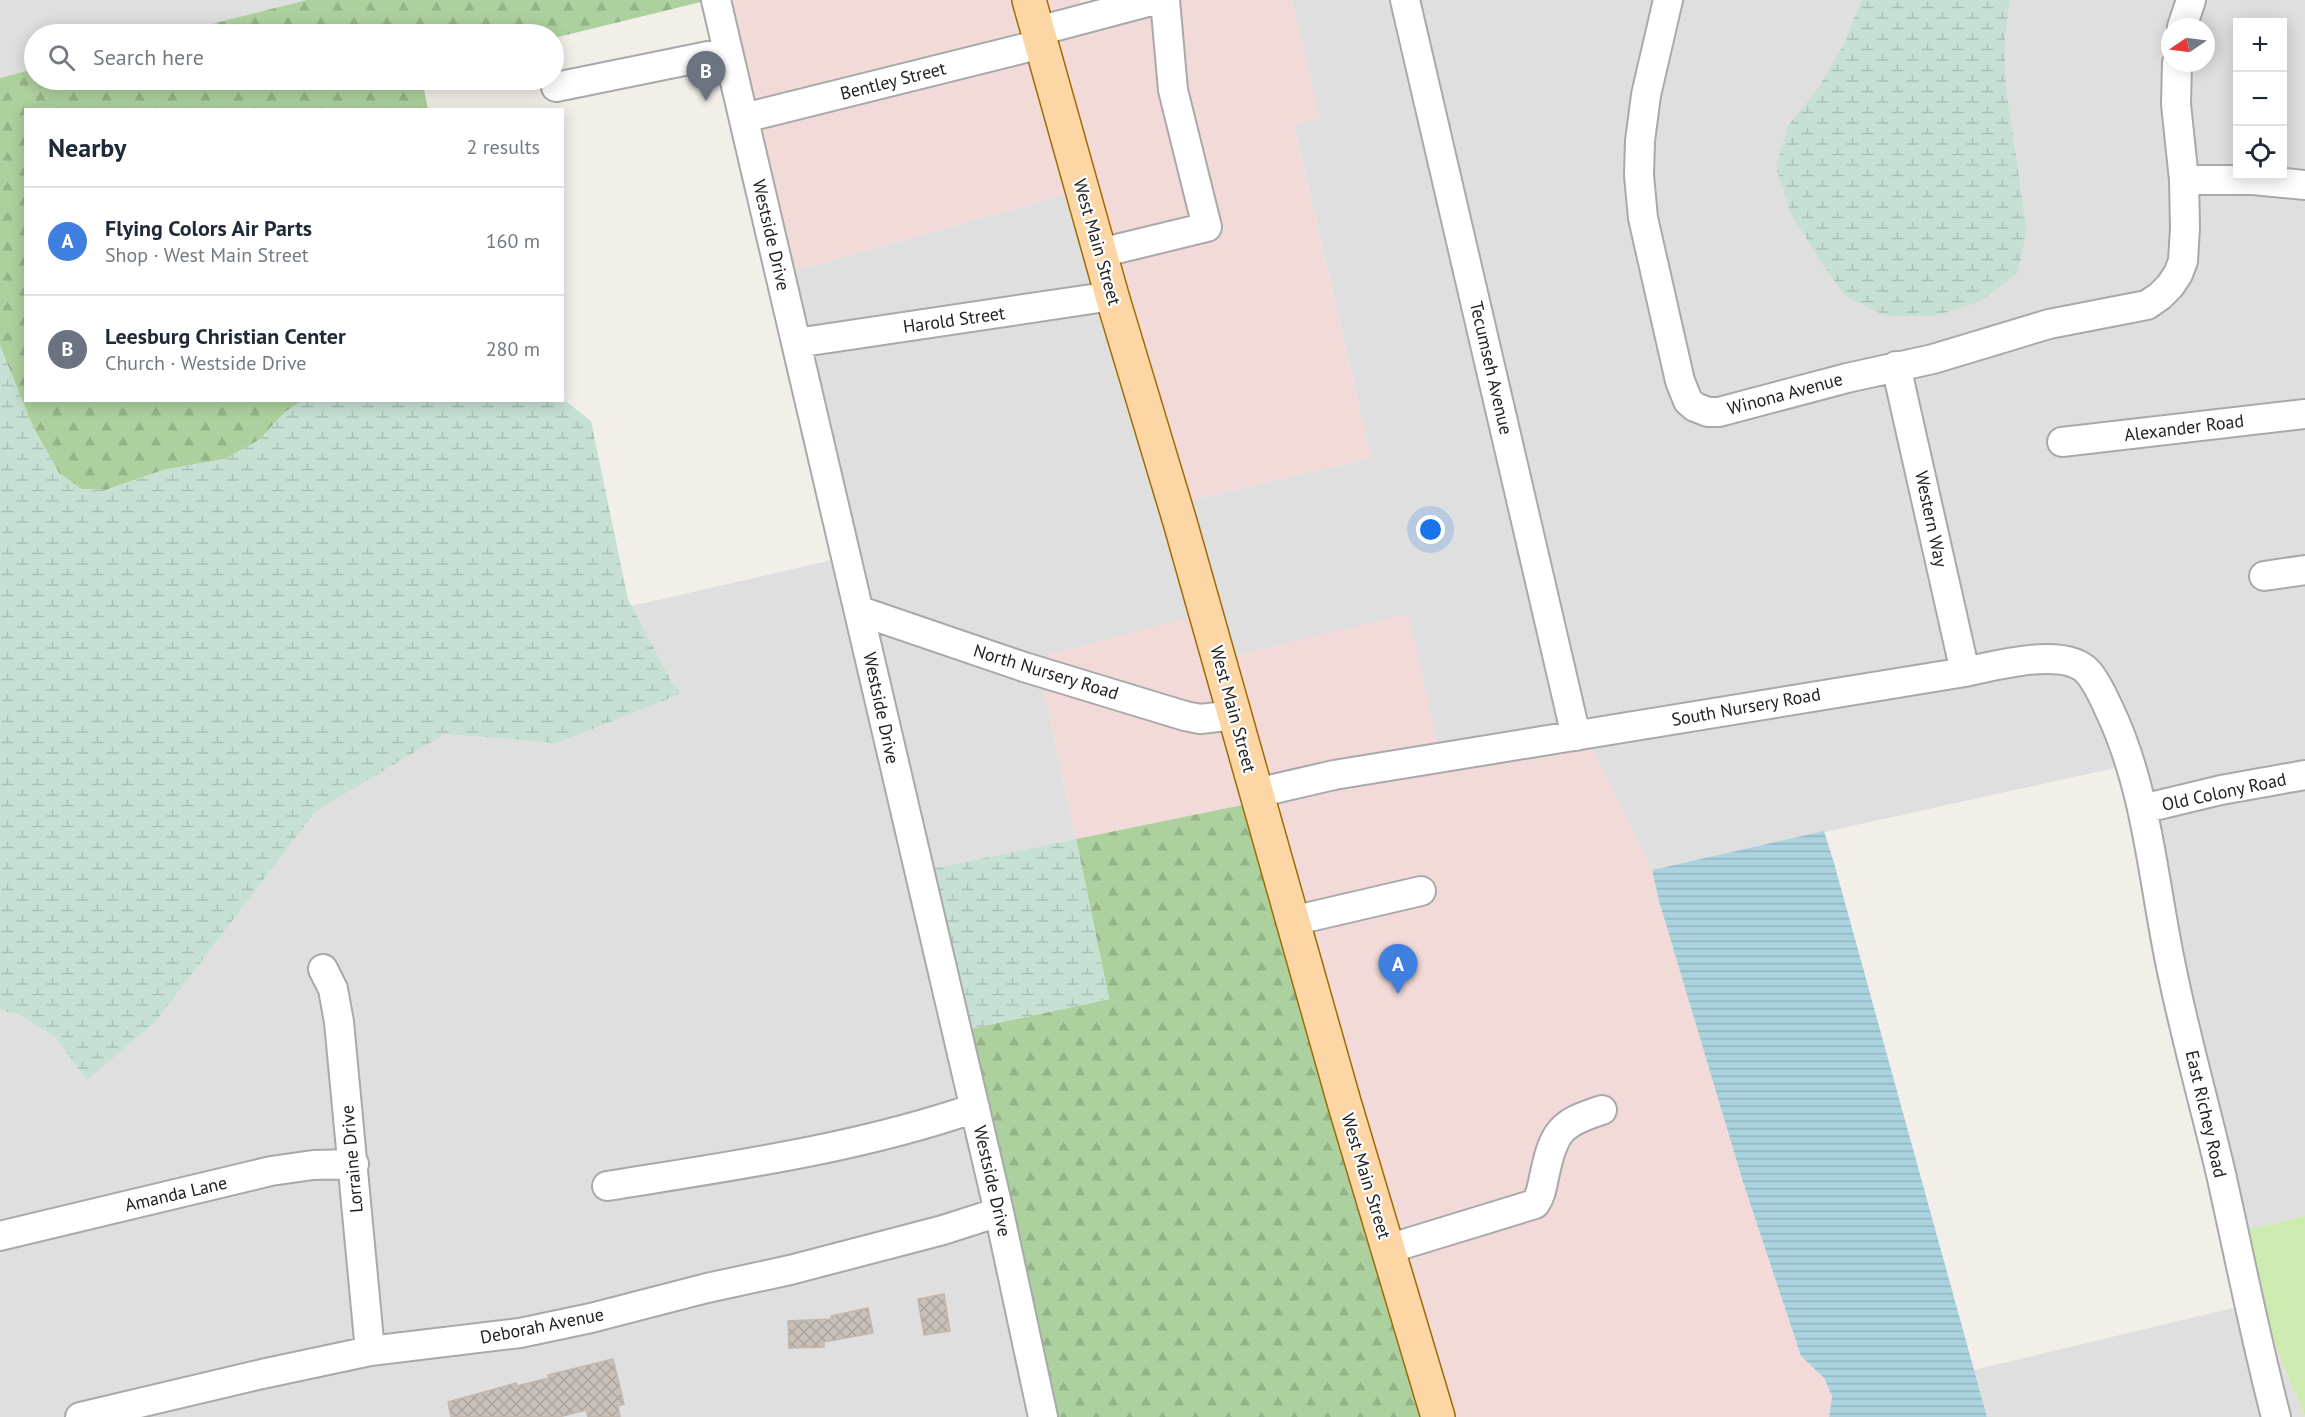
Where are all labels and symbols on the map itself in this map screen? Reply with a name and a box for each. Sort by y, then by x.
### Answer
north arrow [2161,18,2215,72]
pin: B [686,51,726,101]
street label: Bentley Street [838,56,948,105]
street label: West Main Street [1068,176,1127,308]
street label: Westside Drive [748,177,795,293]
street label: Tecumseh Avenue [1465,299,1518,437]
street label: Harold Street [902,301,1006,338]
street label: Winona Avenue [1725,367,1845,420]
street label: Alexander Road [2123,409,2245,446]
street label: Western Way [1910,469,1953,570]
your location [1416,515,1445,544]
street label: North Nursery Road [971,639,1122,705]
street label: West Main Street [1205,643,1261,775]
street label: Westside Drive [858,650,905,766]
street label: South Nursery Road [1670,682,1822,731]
street label: Old Colony Road [2160,767,2288,816]
pin: A [1378,944,1418,994]
street label: East Richey Road [2181,1048,2232,1180]
street label: Lorraine Drive [335,1104,368,1214]
street label: West Main Street [1336,1110,1397,1242]
street label: Westside Drive [969,1123,1016,1239]
street label: Amanda Lane [123,1171,229,1216]
street label: Deborah Avenue [478,1302,606,1349]

